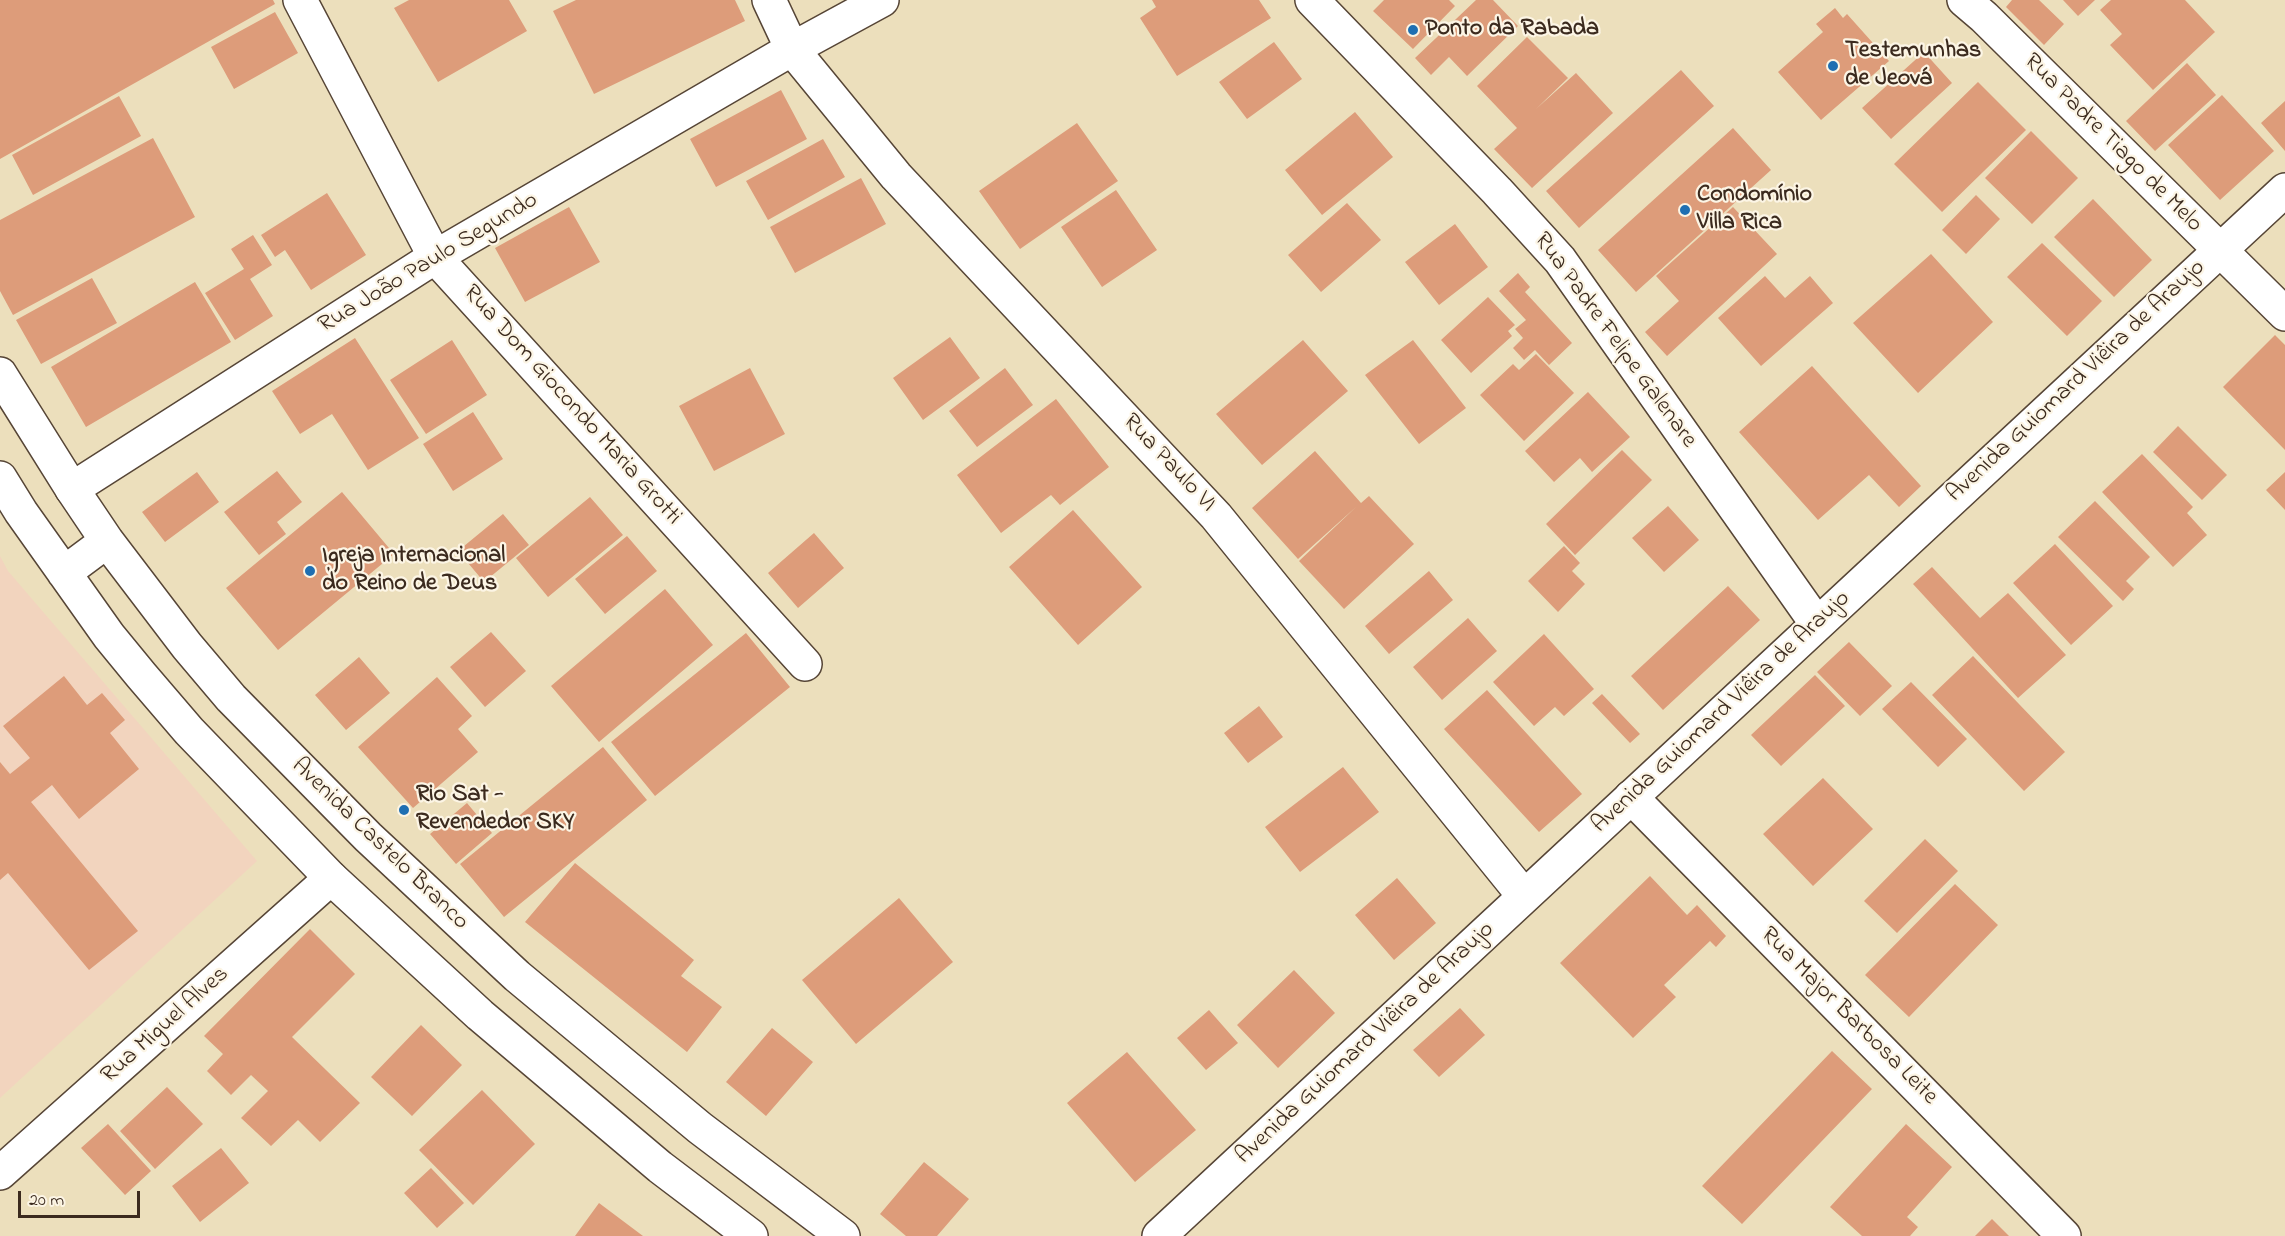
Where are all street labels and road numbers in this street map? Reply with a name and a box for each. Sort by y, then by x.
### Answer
street label: Rua Padre Tiago de Melo [2016,48,2208,240]
street label: Rua João Paulo Segundo [314,187,544,341]
street label: Rua Padre Felipe Galenare [1526,228,1702,454]
street label: Avenida Guiomard Viêira de Araujo [1942,255,2212,509]
street label: Rua Dom Giocondo Maria Grotti [456,280,686,532]
street label: Rua Paulo VI [1115,409,1221,519]
street label: Avenida Guiomard Viêira de Araujo [1587,586,1857,840]
street label: Avenida Castelo Branco [284,753,474,937]
street label: Avenida Guiomard Viêira de Araujo [1231,917,1501,1171]
street label: Rua Major Barbosa Leite [1753,922,1943,1112]
street label: Rua Miguel Alves [96,961,236,1091]

